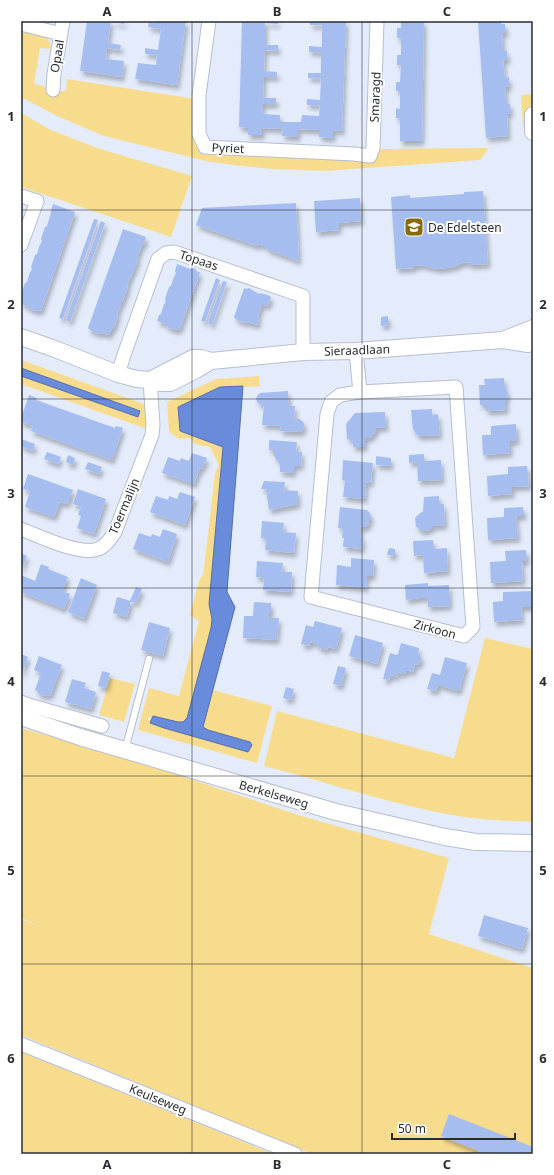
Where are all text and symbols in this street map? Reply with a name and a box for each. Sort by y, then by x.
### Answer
text: A [103,2,112,20]
text: B [273,2,281,20]
text: C [443,2,451,20]
street label: Opaal [46,38,68,74]
street label: Smaragd [366,71,384,123]
text: 1 [7,107,15,125]
text: 1 [539,107,547,125]
street label: Pyriet [211,139,245,157]
school or university icon: De Edelsteen [403,216,425,238]
place label: De Edelsteen [428,219,502,236]
street label: Topaas [178,246,221,274]
text: 2 [7,295,15,313]
text: 2 [539,295,547,313]
street label: Sieraadlaan [324,340,390,360]
street label: Toermalijn [105,475,143,537]
text: 3 [7,484,15,502]
text: 3 [539,484,547,502]
street label: Zirkoon [412,615,458,643]
text: 4 [7,672,15,690]
text: 4 [539,672,547,690]
street label: Berkelseweg [237,776,311,812]
text: 5 [7,861,15,879]
text: 5 [539,861,547,879]
text: 6 [7,1049,15,1067]
text: 6 [539,1049,547,1067]
street label: Keulseweg [127,1080,189,1118]
scale bar [392,1115,515,1141]
text: 50 m [398,1120,426,1137]
text: A [103,1155,112,1173]
text: B [273,1155,281,1173]
text: C [443,1155,451,1173]

